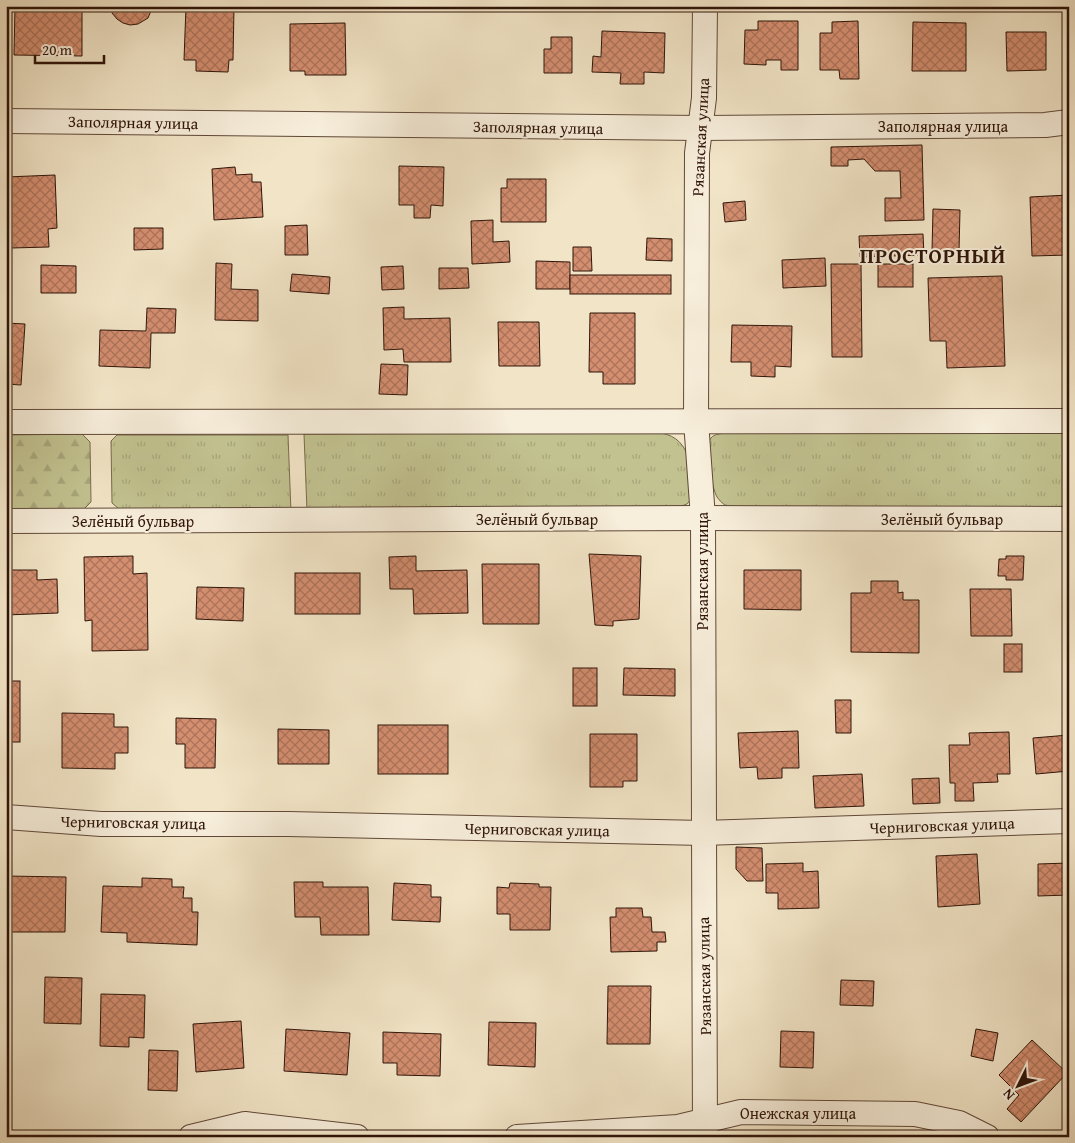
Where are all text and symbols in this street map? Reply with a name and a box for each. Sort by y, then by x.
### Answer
scale bar [35,32,104,64]
text: 20 m [42,39,73,60]
street label: Рязанская улица [685,77,715,197]
street label: Заполярная улица [68,109,199,135]
street label: Заполярная улица [473,114,604,140]
street label: Заполярная улица [878,114,1009,138]
district label: ПРОСТОРНЫЙ [860,240,1006,271]
street label: Зелёный бульвар [476,507,599,531]
street label: Зелёный бульвар [881,507,1004,531]
street label: Зелёный бульвар [72,509,195,533]
street label: Рязанская улица [690,511,714,630]
street label: Черниговская улица [60,809,206,835]
street label: Черниговская улица [869,810,1015,840]
street label: Черниговская улица [464,816,610,842]
street label: Рязанская улица [691,916,717,1035]
north arrow [992,1060,1042,1110]
text: N [997,1084,1019,1105]
street label: Онежская улица [740,1101,856,1125]

